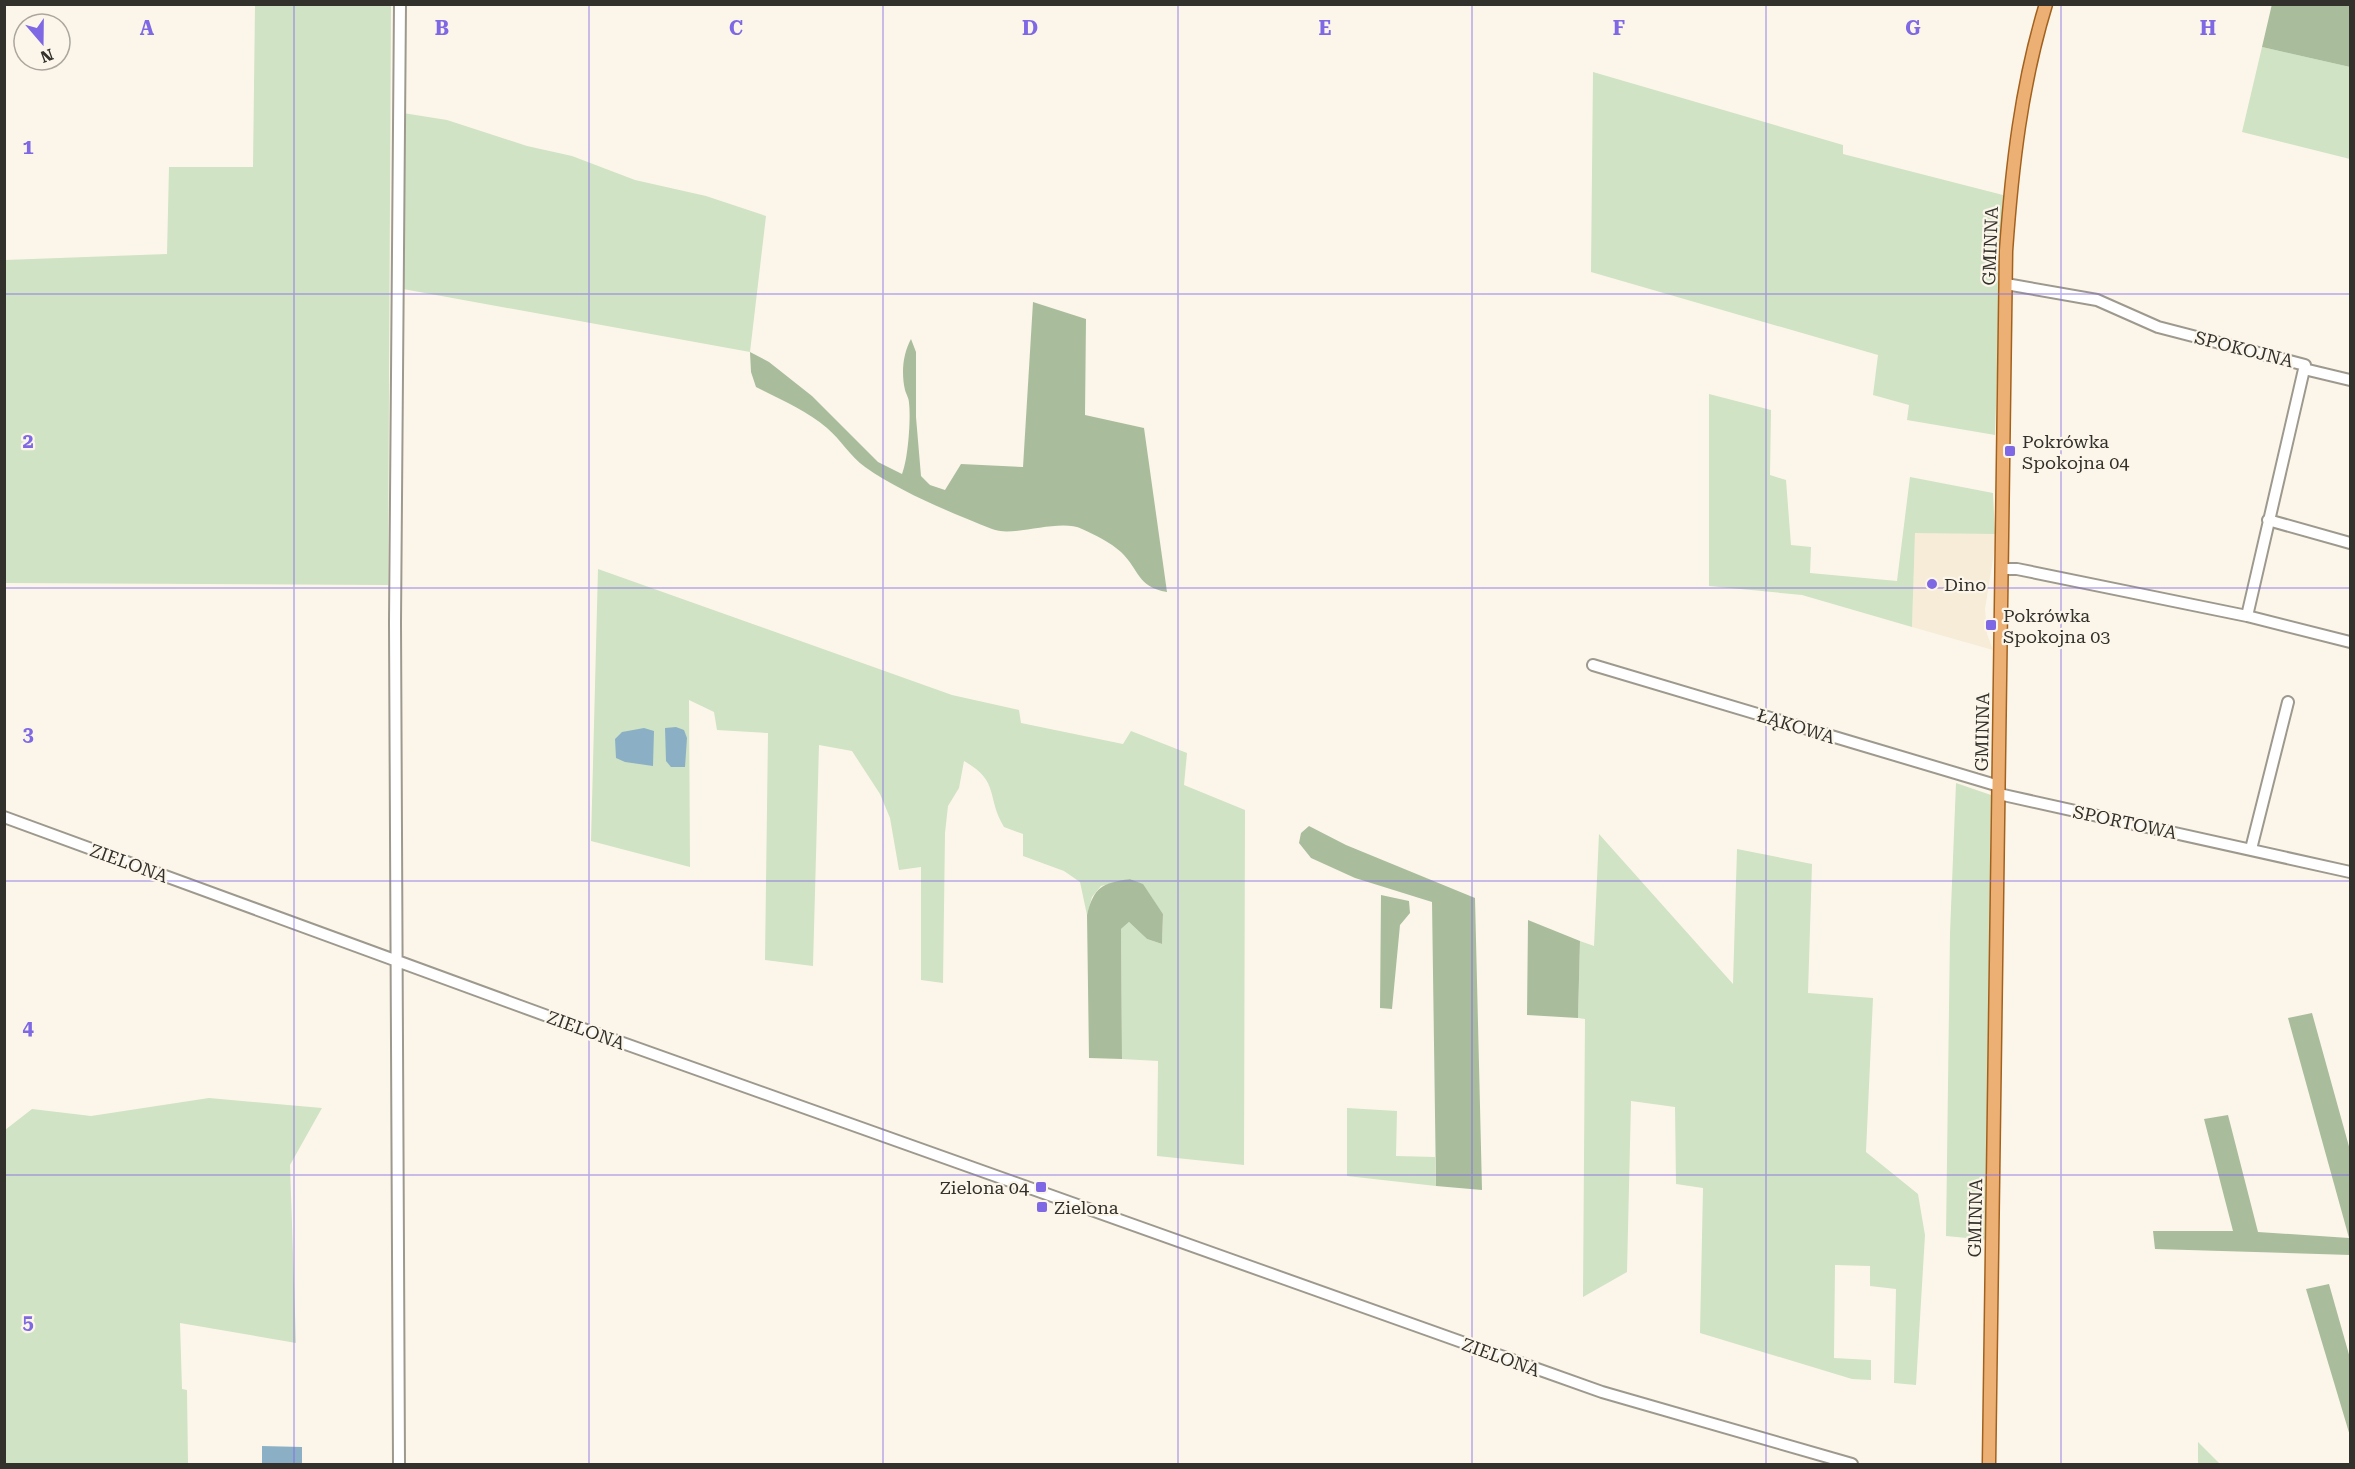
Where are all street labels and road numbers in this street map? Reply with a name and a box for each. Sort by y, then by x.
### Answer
street label: GMINNA [1978,206,2002,286]
street label: SPOKOJNA [2193,327,2296,371]
street label: GMINNA [1971,692,1993,772]
street label: ŁĄKOWA [1754,704,1838,748]
street label: SPORTOWA [2071,801,2179,843]
street label: ZIELONA [87,839,171,887]
street label: ZIELONA [544,1006,628,1054]
street label: GMINNA [1964,1178,1986,1258]
street label: ZIELONA [1459,1333,1543,1381]

